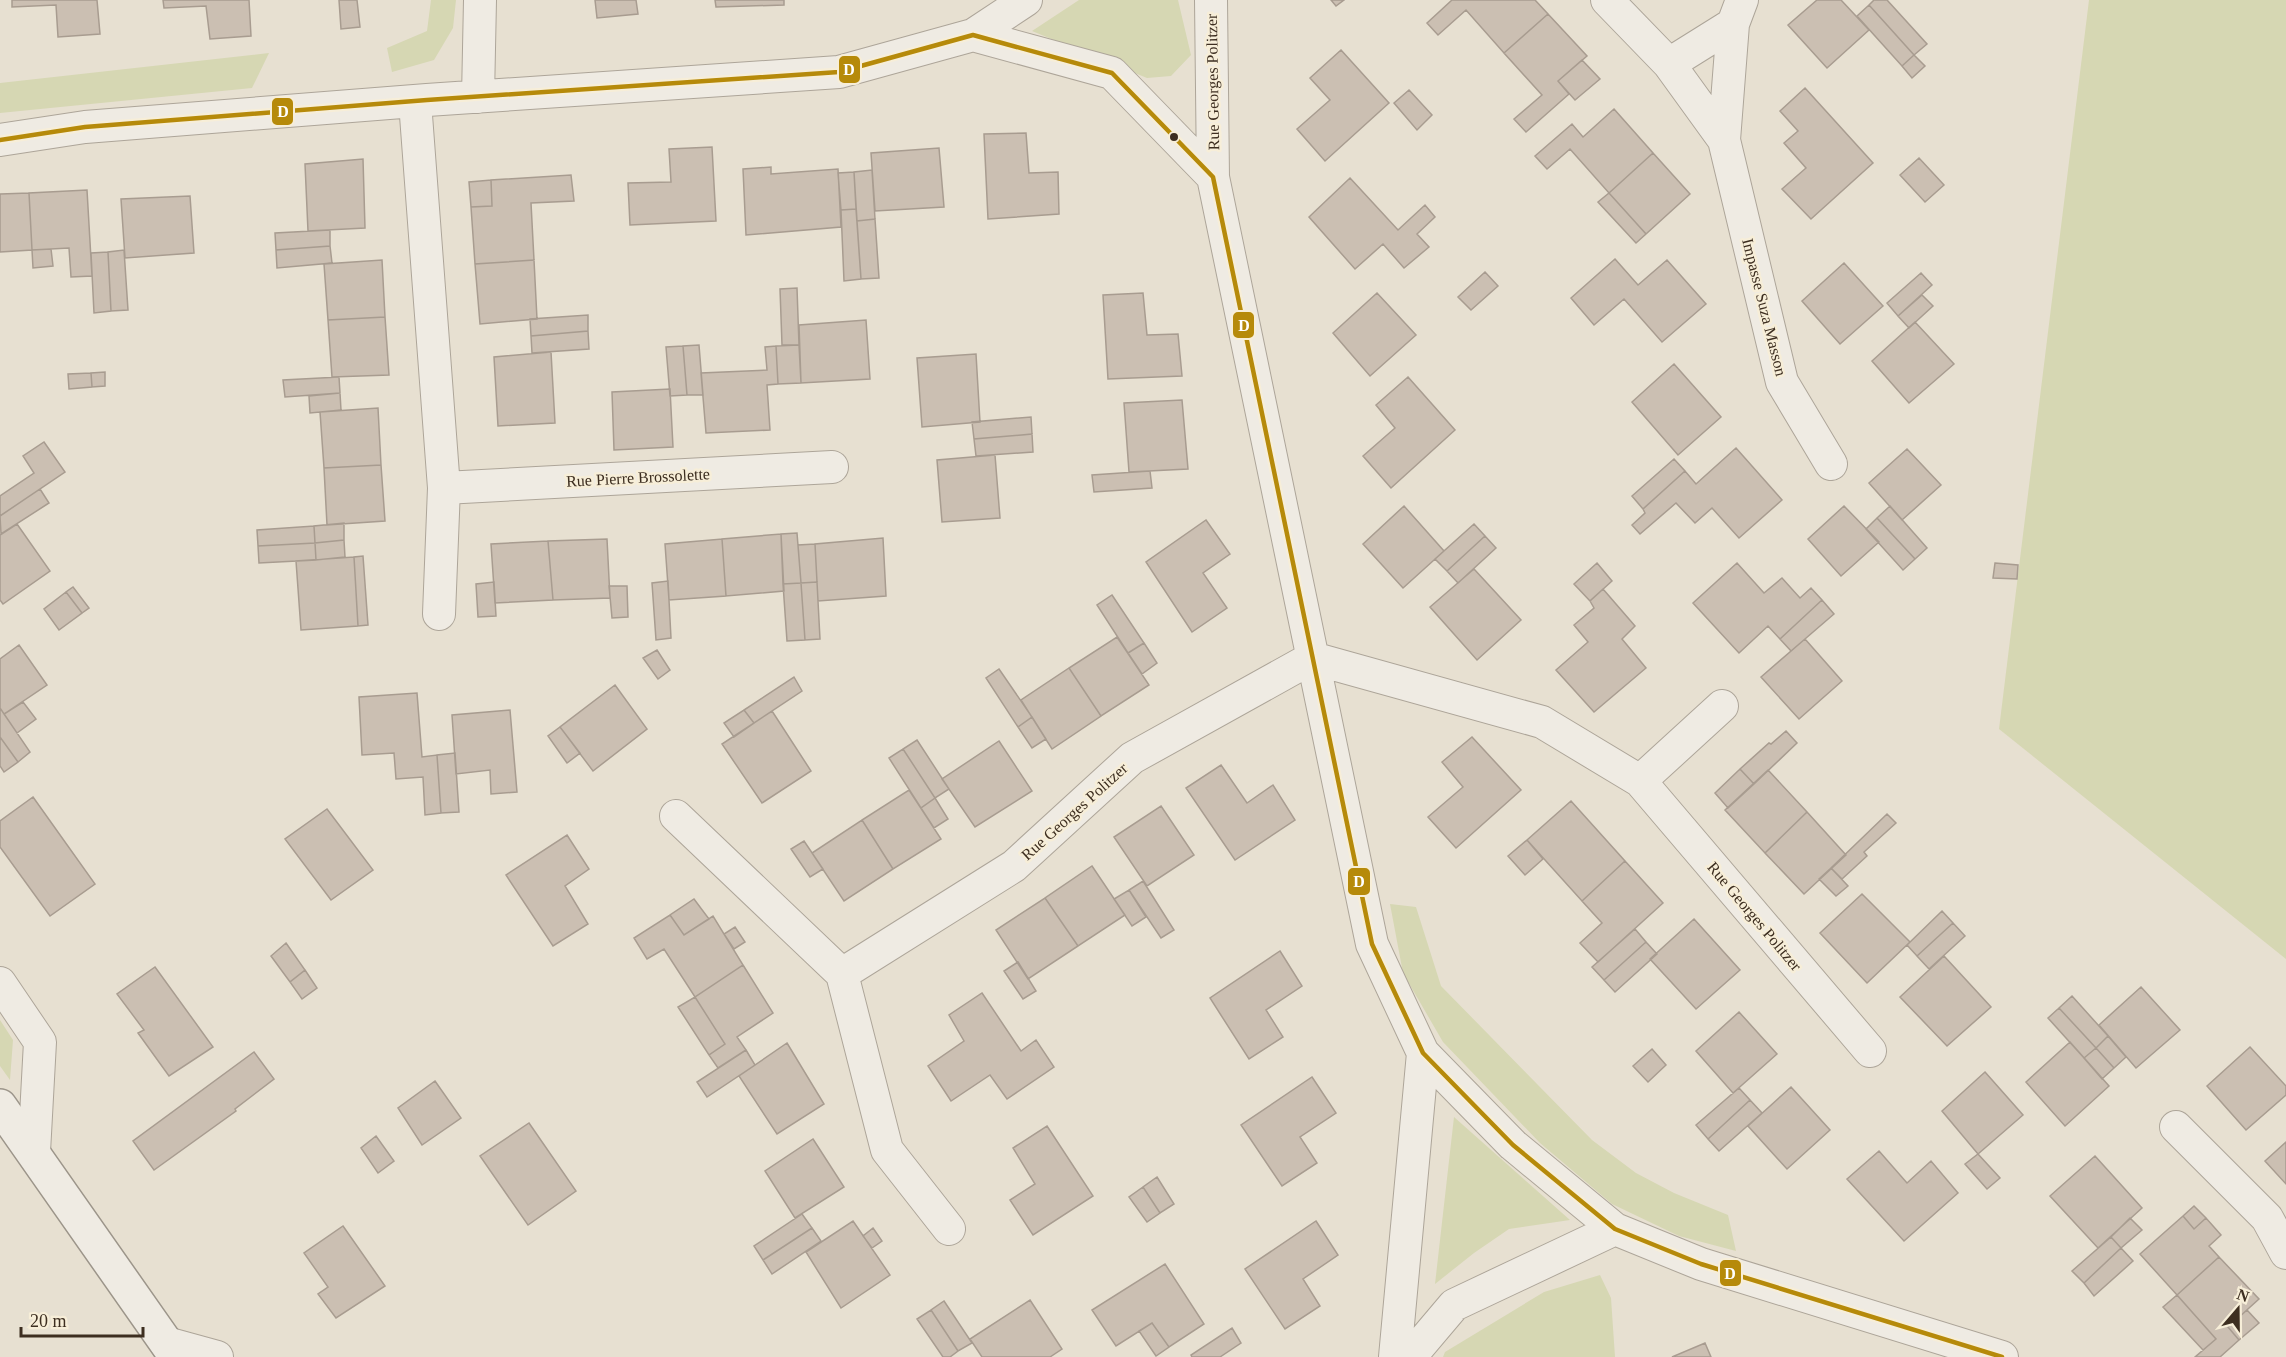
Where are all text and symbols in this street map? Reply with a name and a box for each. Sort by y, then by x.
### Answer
street label: Rue Georges Politzer [1203,13,1223,150]
line badge: D [838,55,861,84]
text: D [843,61,855,78]
line badge: D [271,97,294,126]
text: D [277,103,289,120]
unlabelled marker [1168,131,1180,143]
street label: Impasse Suza Masson [1738,237,1790,378]
line badge: D [1232,311,1255,339]
text: D [1238,317,1250,334]
street label: Rue Pierre Brossolette [566,465,710,490]
street label: Rue Georges Politzer [1018,759,1132,864]
street label: Rue Georges Politzer [1703,859,1805,975]
line badge: D [1347,867,1371,896]
text: D [1353,873,1365,890]
line badge: D [1719,1259,1742,1287]
text: D [1724,1265,1736,1282]
north arrow [2208,1279,2268,1339]
text: N [2235,1285,2252,1305]
scale bar [21,1300,142,1338]
text: 20 m [30,1311,67,1331]

